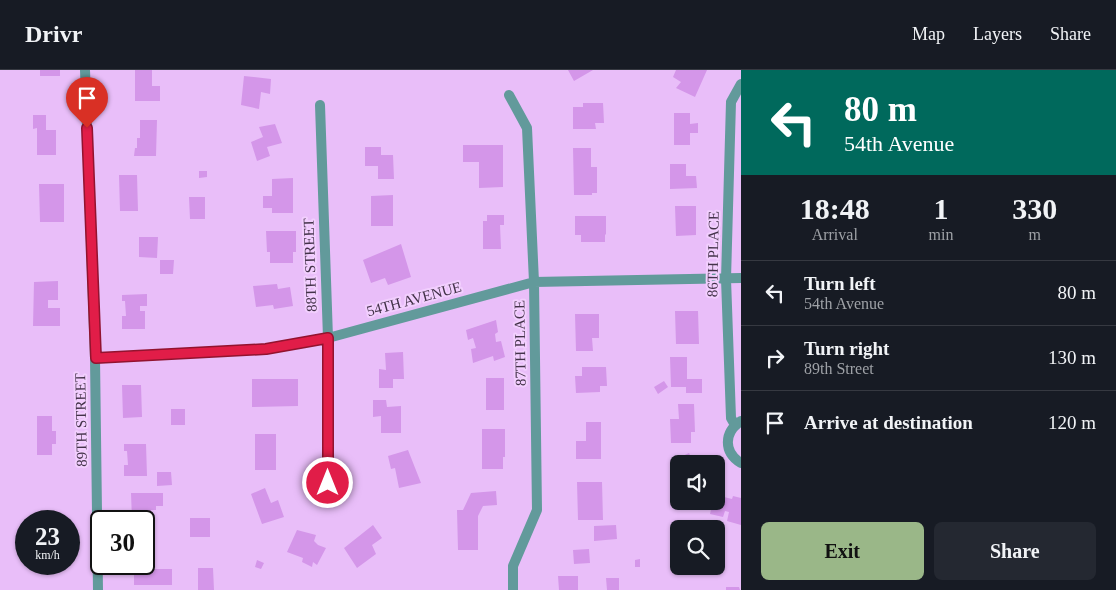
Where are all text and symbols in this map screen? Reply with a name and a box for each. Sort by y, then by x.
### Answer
text: Drivr [25,21,82,47]
text: Map [912,24,945,44]
text: Layers [973,24,1022,44]
text: Share [1050,24,1091,44]
pin [66,77,108,128]
icon: arrive [73,84,101,112]
icon: left [761,90,826,155]
text: 80 m [844,90,917,129]
text: 54th Avenue [844,131,954,156]
text: 18:48 [800,192,870,225]
text: 1 [933,192,948,225]
text: 330 [1012,192,1057,225]
street label: 86TH PLACE [704,211,722,297]
street label: 88TH STREET [300,218,320,312]
text: Arrival [812,226,858,243]
text: min [929,226,953,243]
text: m [1028,226,1041,243]
text: Turn left [804,273,876,294]
street label: 54TH AVENUE [365,279,463,319]
icon: left [761,279,789,307]
text: 80 m [1057,282,1096,303]
text: 54th Avenue [804,295,884,312]
street label: 87TH PLACE [511,300,529,386]
text: Turn right [804,338,889,359]
icon: right [761,344,789,372]
text: 130 m [1048,347,1096,368]
text: 89th Street [804,360,874,377]
street label: 89TH STREET [72,373,90,467]
icon: arrive [761,409,789,437]
text: Arrive at destination [804,412,973,433]
text: 120 m [1048,412,1096,433]
map controls [670,455,725,575]
button: sound [670,455,725,510]
position arrow [301,456,353,508]
speed limit sign: 30 [90,510,155,575]
button: search [670,520,725,575]
button: Exit [761,522,924,580]
button: Share [934,522,1096,580]
text: 23 [35,523,60,550]
text: km/h [35,548,60,562]

